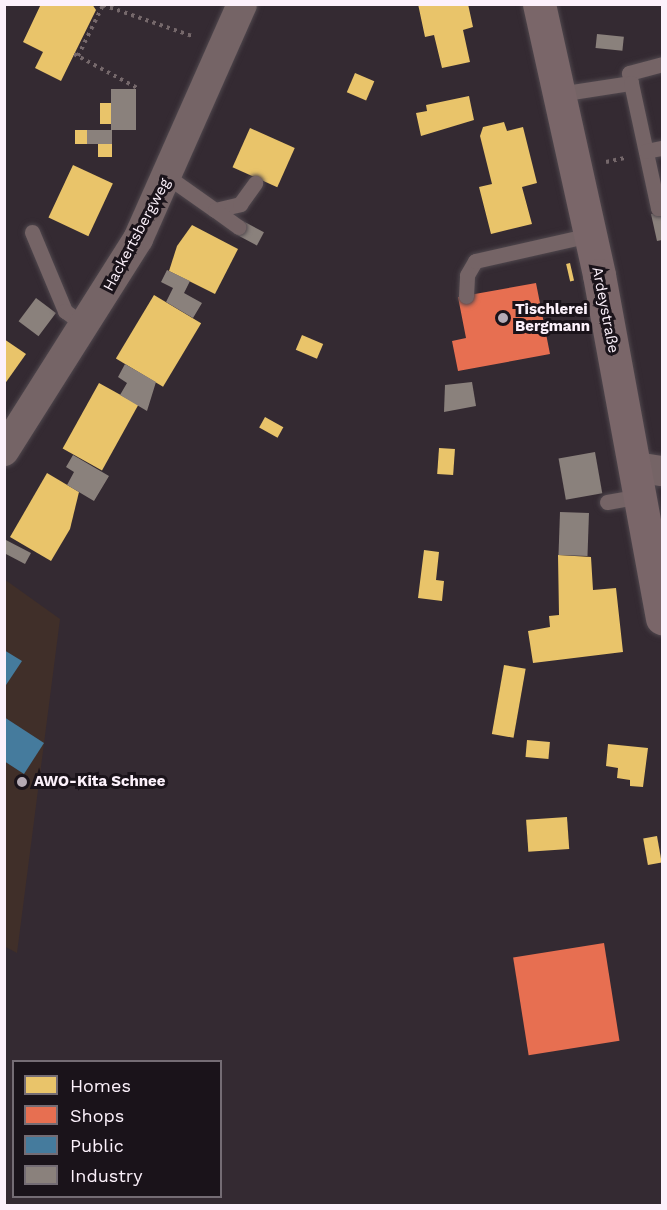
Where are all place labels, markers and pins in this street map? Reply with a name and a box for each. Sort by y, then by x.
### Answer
place label: Tischlerei Bergmann [515,300,590,335]
marker: Tischlerei Bergmann [496,311,510,325]
place label: AWO-Kita Schnee [34,773,166,791]
marker: AWO-Kita Schnee [15,775,29,789]

